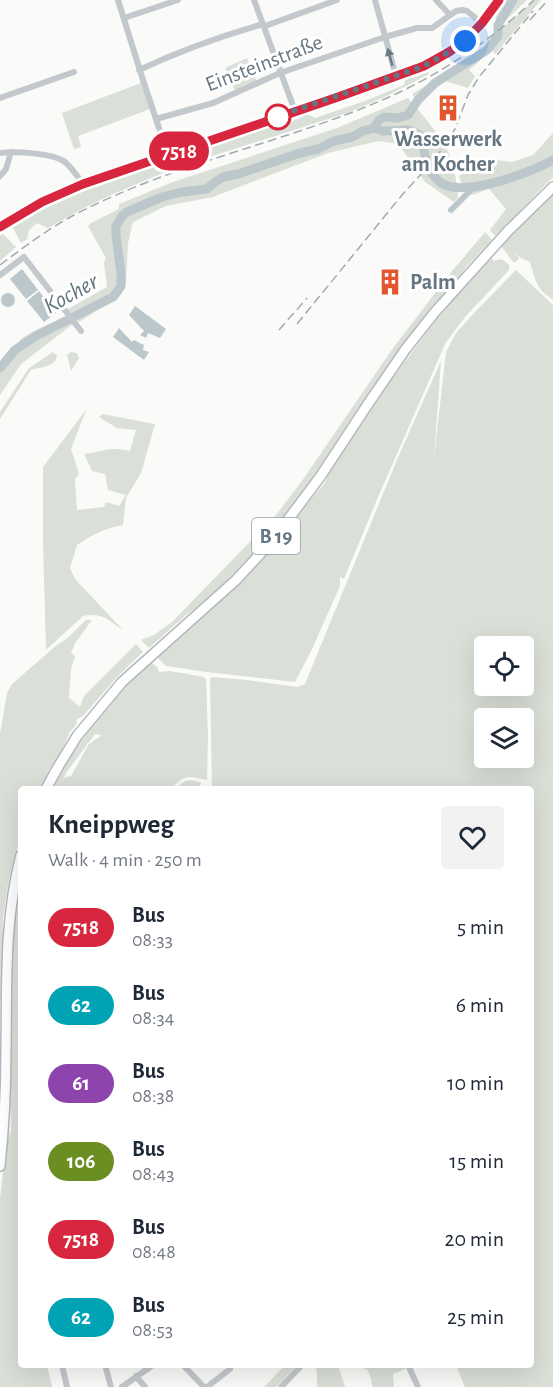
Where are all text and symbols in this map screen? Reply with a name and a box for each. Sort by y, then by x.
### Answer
your location [450,26,480,56]
street label: Einsteinstraße [202,31,326,95]
one-way arrow [385,48,395,66]
building icon: Wasserwerk am Kocher [433,93,463,123]
unlabelled marker [265,104,291,130]
place label: Wasserwerk am Kocher [394,128,502,175]
line badge: 7518 [137,132,221,170]
text: 7518 [161,141,197,162]
building icon: Palm [375,267,405,297]
water label: Kocher [40,269,103,319]
place label: Palm [410,271,456,293]
road number: B 19 [252,518,300,554]
map controls [474,636,534,768]
button: locate [474,636,534,696]
button: layers [474,708,534,768]
button: heart [441,806,504,869]
text: Kneippweg [48,811,174,839]
text: Walk · 4 min · 250 m [48,850,202,870]
text: Bus [132,904,165,926]
text: 5 min [457,916,504,938]
text: 7518 [63,917,99,938]
text: 08:33 [132,930,173,950]
text: Bus [132,982,165,1004]
text: 6 min [456,994,504,1016]
text: 62 [71,995,91,1016]
text: 08:34 [132,1008,174,1028]
text: Bus [132,1060,165,1082]
text: 10 min [447,1072,504,1094]
text: 61 [72,1073,90,1094]
text: 08:38 [132,1086,174,1106]
text: Bus [132,1138,165,1160]
text: 15 min [449,1150,504,1172]
text: 106 [67,1151,95,1172]
text: 08:43 [132,1164,174,1184]
text: Bus [132,1216,165,1238]
text: 20 min [444,1228,504,1250]
text: 7518 [63,1229,99,1250]
text: 08:48 [132,1242,176,1262]
text: Bus [132,1294,165,1316]
text: 25 min [447,1306,504,1328]
text: 62 [71,1307,91,1328]
text: 08:53 [132,1320,173,1340]

